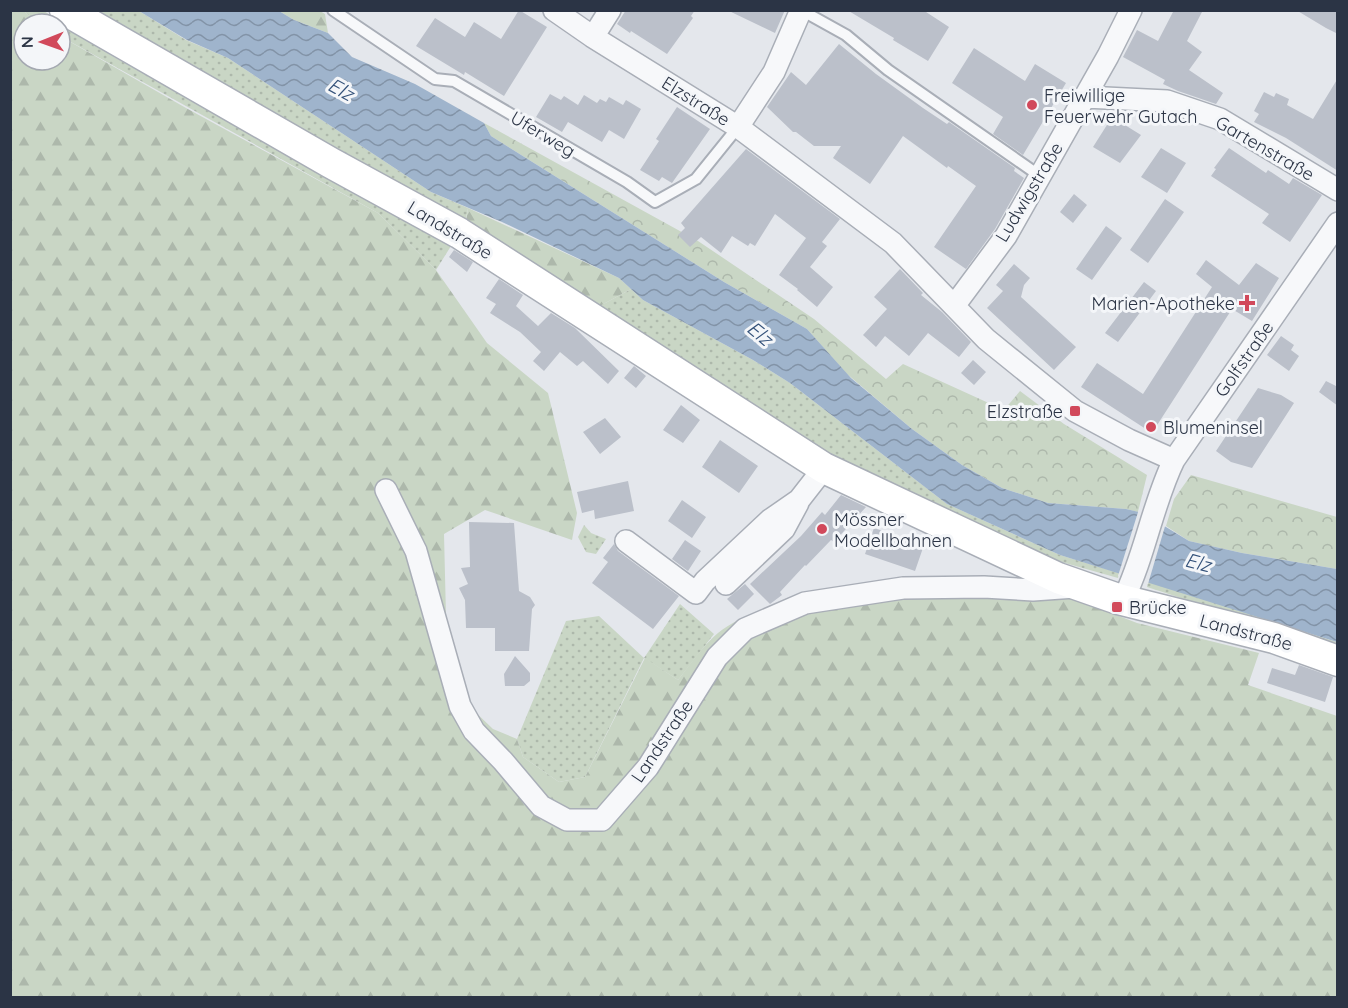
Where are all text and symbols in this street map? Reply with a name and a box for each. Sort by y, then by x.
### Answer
north arrow [12,12,72,72]
text: N [17,36,37,48]
street label: Elzstraße [658,71,734,131]
water label: Elz [324,72,360,107]
place label: Freiwillige Feuerwehr Gutach [1044,84,1197,128]
marker: Freiwillige Feuerwehr Gutach [1025,98,1039,112]
street label: Uferweg [506,106,580,162]
street label: Gartenstraße [1211,110,1319,186]
street label: Ludwigstraße [990,138,1068,246]
street label: Landstraße [403,196,497,264]
place label: Marien-Apotheke [1092,292,1235,315]
marker: Marien-Apotheke [1240,296,1254,310]
water label: Elz [742,315,780,352]
street label: Golfstraße [1210,317,1278,401]
place label: Elzstraße [987,400,1063,423]
marker: Elzstraße [1068,404,1082,418]
place label: Blumeninsel [1163,416,1263,439]
marker: Blumeninsel [1144,420,1158,434]
place label: Mössner Modellbahnen [834,508,952,552]
marker: Mössner Modellbahnen [815,522,829,536]
water label: Elz [1182,547,1216,578]
place label: Brücke [1129,596,1187,619]
marker: Brücke [1110,600,1124,614]
street label: Landstraße [1197,609,1295,655]
street label: Landstraße [626,695,698,787]

